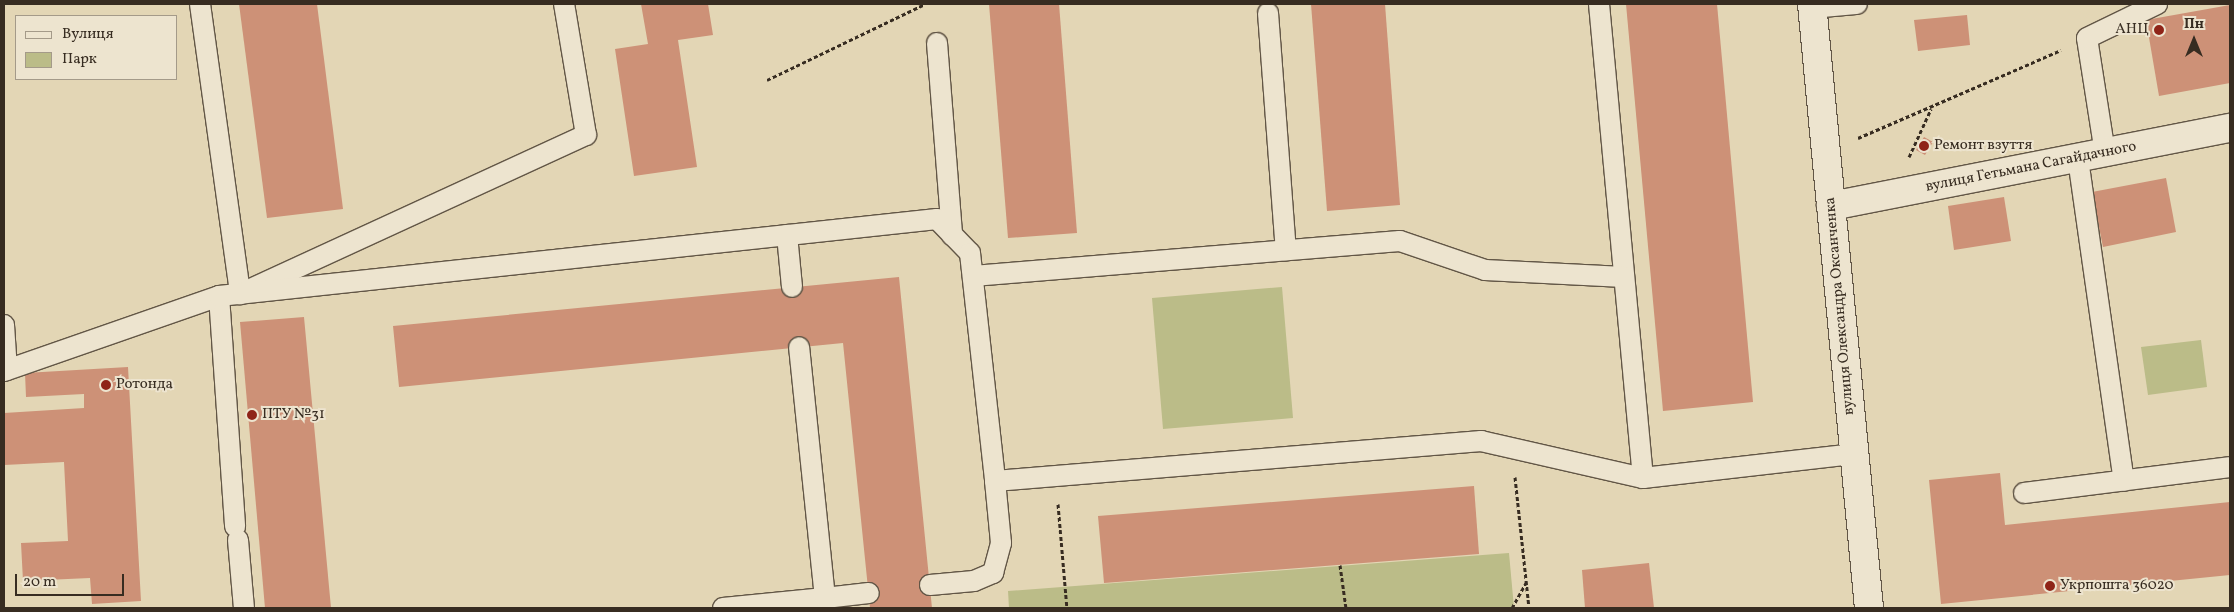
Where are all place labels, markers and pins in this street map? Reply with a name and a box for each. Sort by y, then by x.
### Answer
place label: АНЦ [2115,21,2149,39]
marker: АНЦ [2153,24,2165,36]
place label: Ремонт взуття [1934,137,2032,155]
marker: Ремонт взуття [1918,140,1930,152]
place label: Ротонда [116,376,173,394]
marker: Ротонда [100,379,112,391]
place label: ПТУ №31 [262,406,325,424]
marker: ПТУ №31 [246,409,258,421]
place label: Укрпошта 36020 [2060,577,2174,595]
marker: Укрпошта 36020 [2044,580,2056,592]

